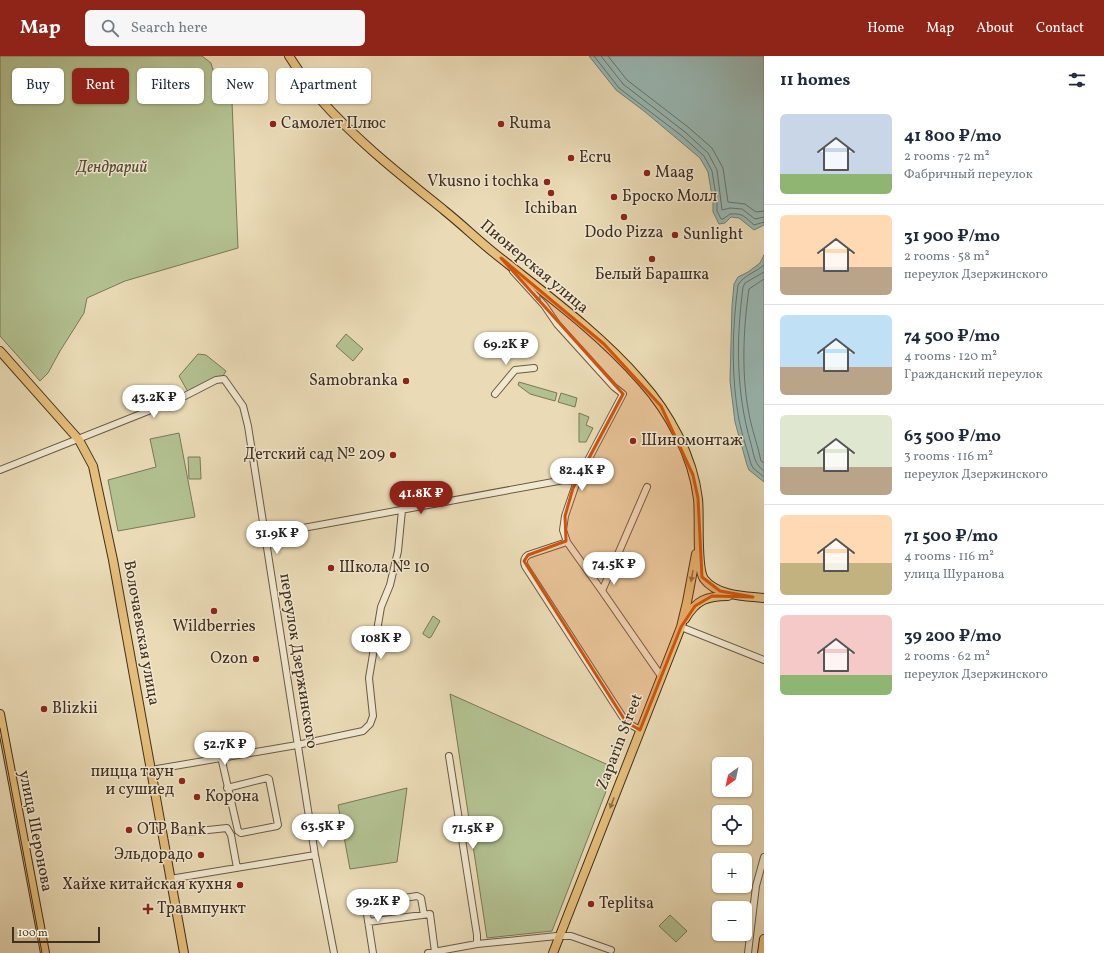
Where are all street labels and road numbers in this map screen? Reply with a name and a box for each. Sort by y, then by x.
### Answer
street label: Пионерская улица [475,215,593,319]
street label: Волочаевская улица [117,559,165,707]
street label: переулок Дзержинского [273,572,323,750]
street label: Zaparin Street [592,690,649,793]
street label: улица Шеронова [12,768,58,894]

